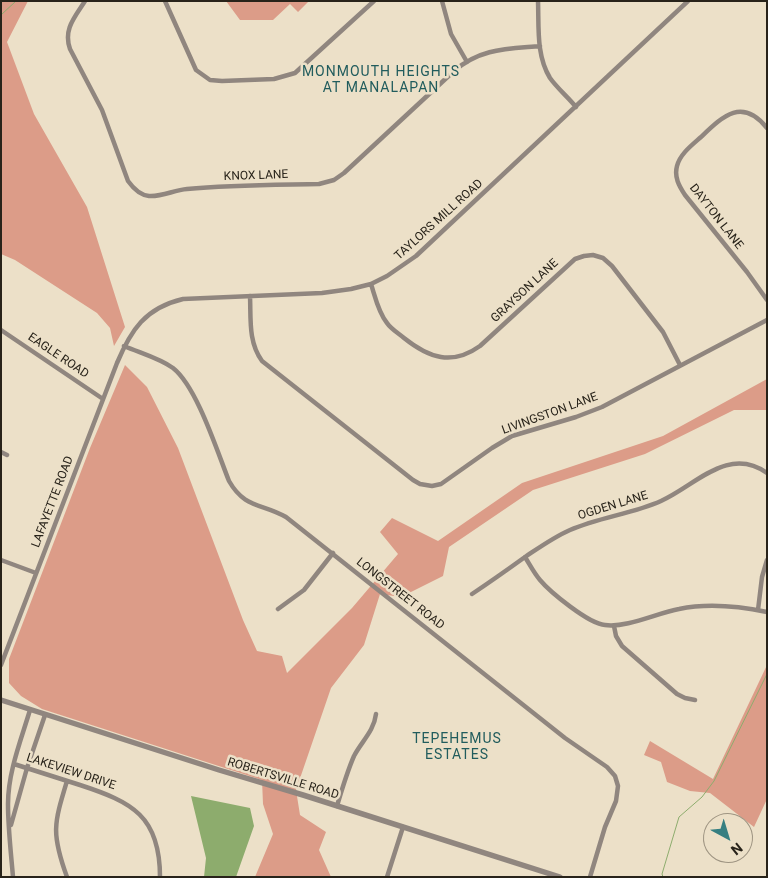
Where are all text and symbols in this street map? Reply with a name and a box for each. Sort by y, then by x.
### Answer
district label: MONMOUTH HEIGHTS AT MANALAPAN [300,64,462,96]
street label: KNOX LANE [224,168,288,184]
street label: TAYLORS MILL ROAD [392,177,486,263]
street label: DAYTON LANE [686,181,746,253]
street label: GRAYSON LANE [488,256,562,326]
street label: EAGLE ROAD [25,330,91,382]
street label: LIVINGSTON LANE [500,390,600,438]
street label: LAFAYETTE ROAD [29,454,77,550]
street label: OGDEN LANE [576,489,650,523]
street label: LONGSTREET ROAD [353,555,447,633]
district label: TEPEHEMUS ESTATES [411,731,503,764]
street label: LAKEVIEW DRIVE [25,751,117,793]
street label: ROBERTSVILLE ROAD [225,755,341,803]
north arrow [703,813,753,863]
text: N [728,840,746,858]

